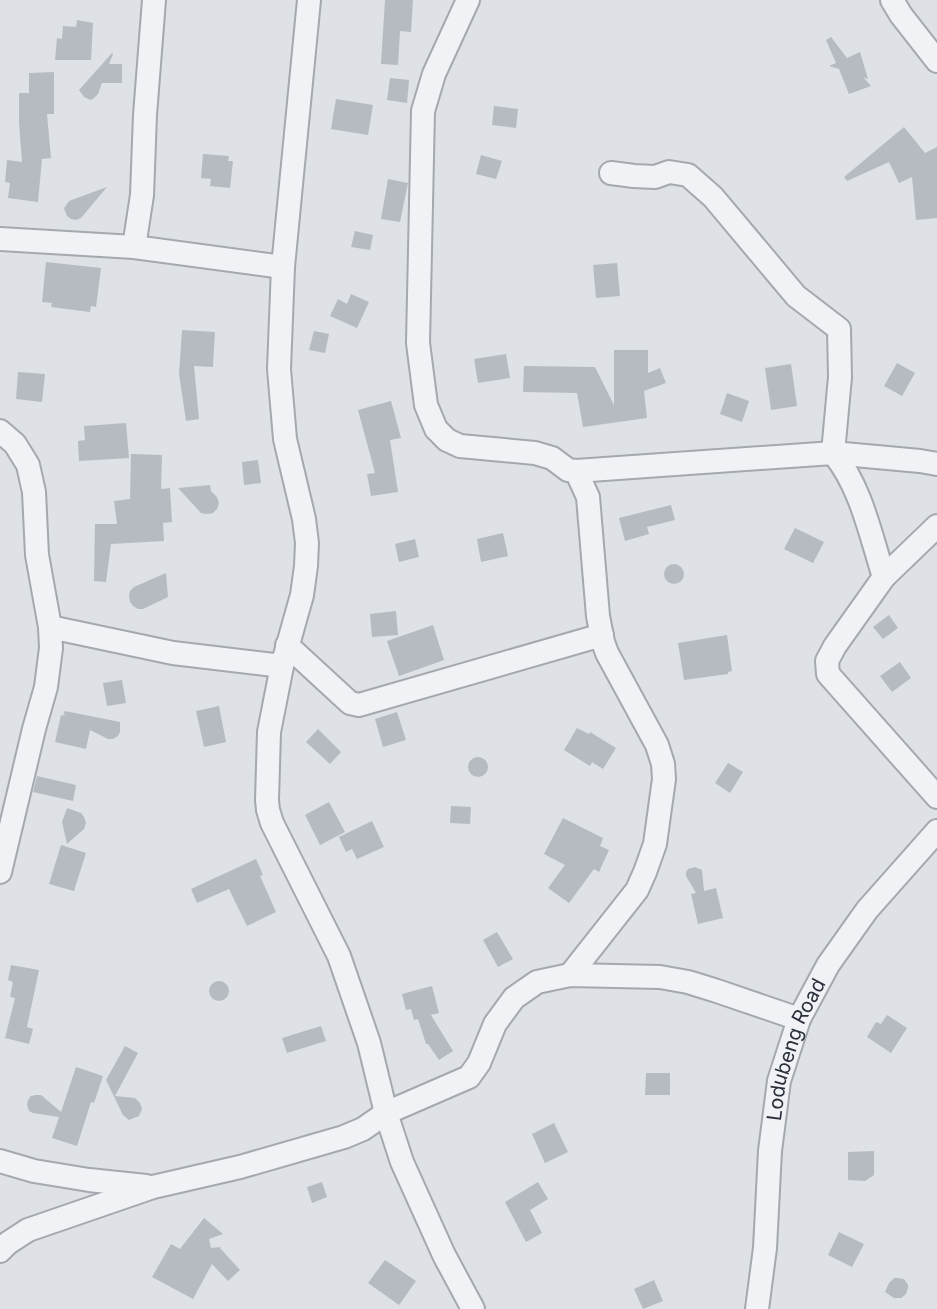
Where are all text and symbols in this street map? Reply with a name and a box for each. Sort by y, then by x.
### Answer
street label: Lodubeng Road [762,974,831,1122]

